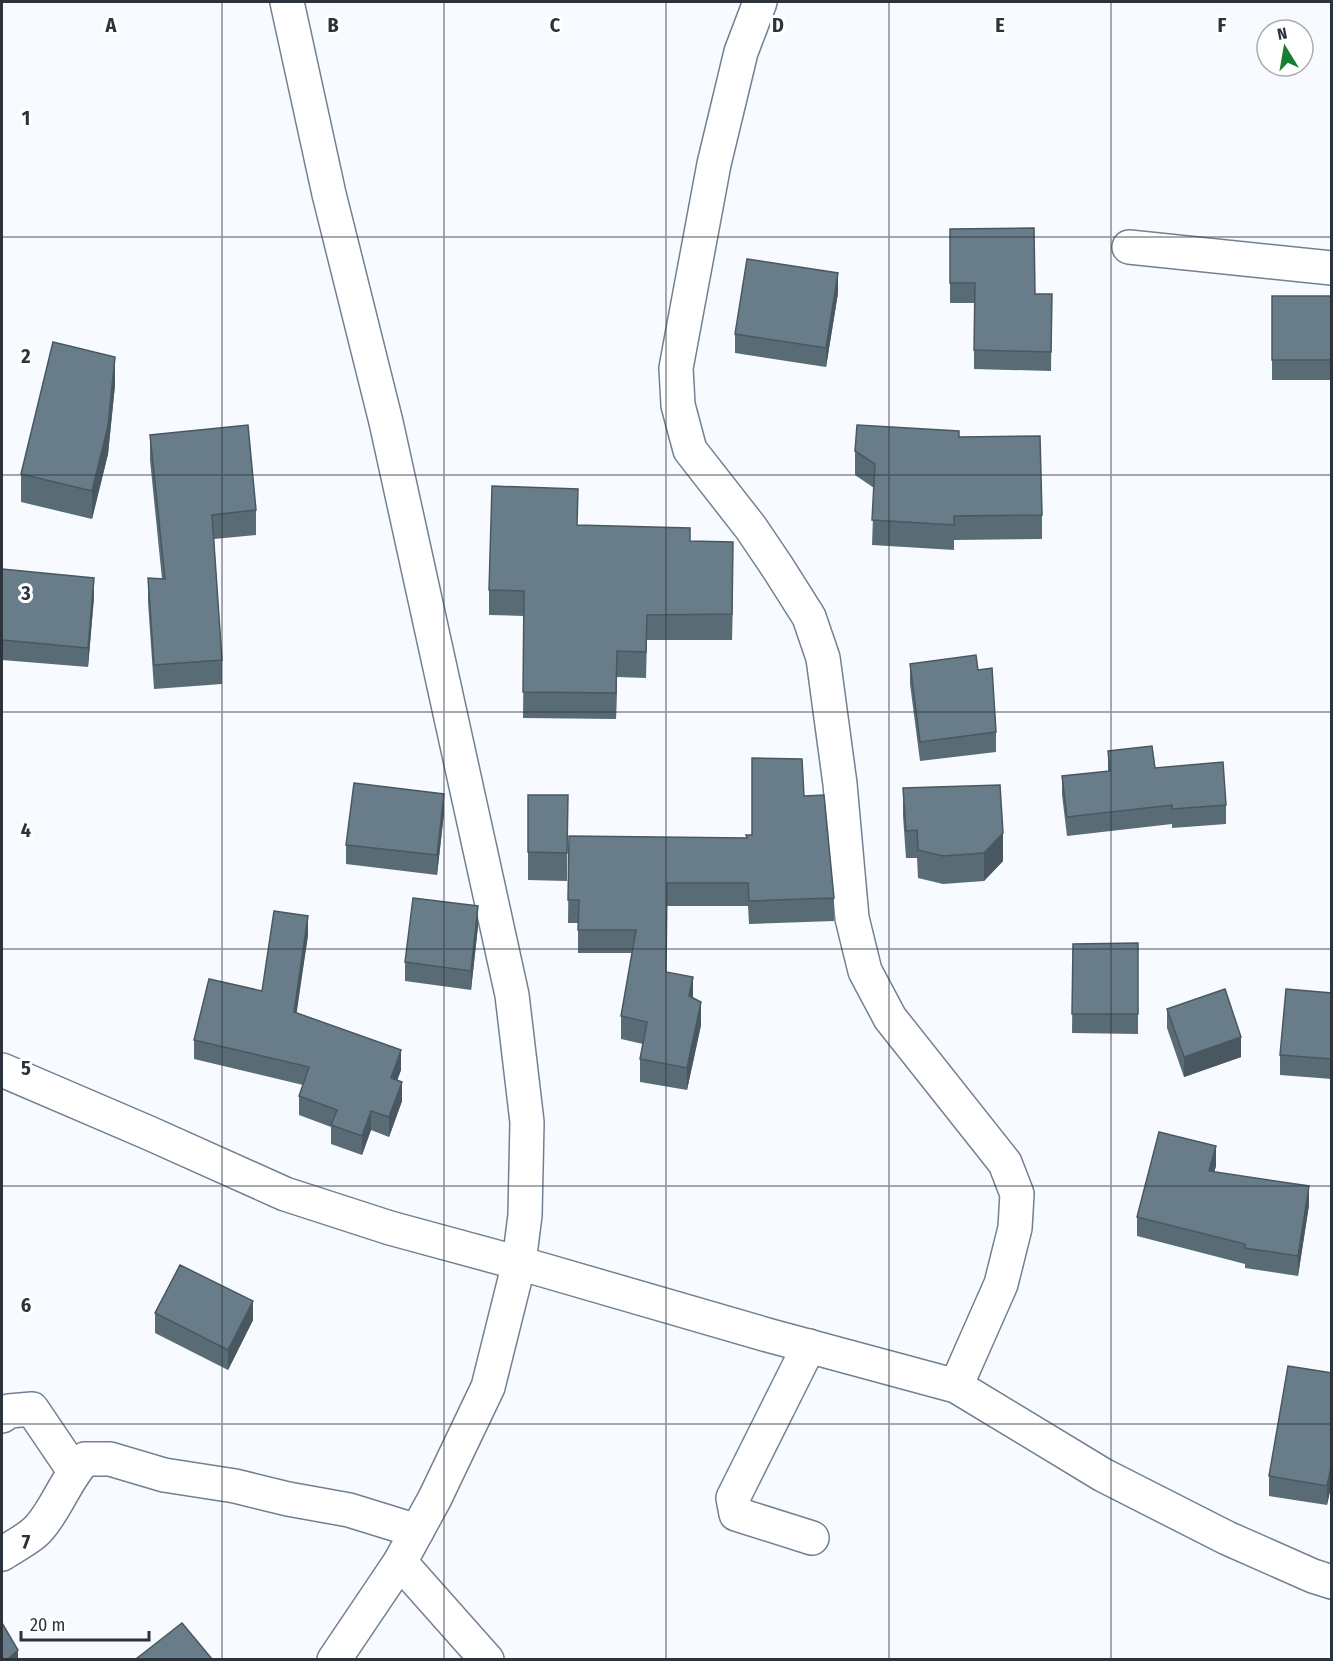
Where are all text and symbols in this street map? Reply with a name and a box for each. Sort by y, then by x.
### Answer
text: A [105,13,118,37]
text: B [327,13,339,37]
text: C [550,13,561,37]
text: D [772,13,784,37]
text: E [995,13,1005,37]
text: F [1218,13,1227,37]
north arrow [1255,18,1315,78]
text: N [1276,24,1289,44]
text: 1 [22,106,30,130]
text: 2 [20,344,31,368]
text: 3 [20,581,31,605]
text: 4 [21,818,31,842]
text: 5 [21,1056,31,1080]
text: 6 [21,1293,31,1317]
text: 7 [22,1530,31,1554]
scale bar [21,1604,148,1642]
text: 20 m [30,1614,65,1636]

